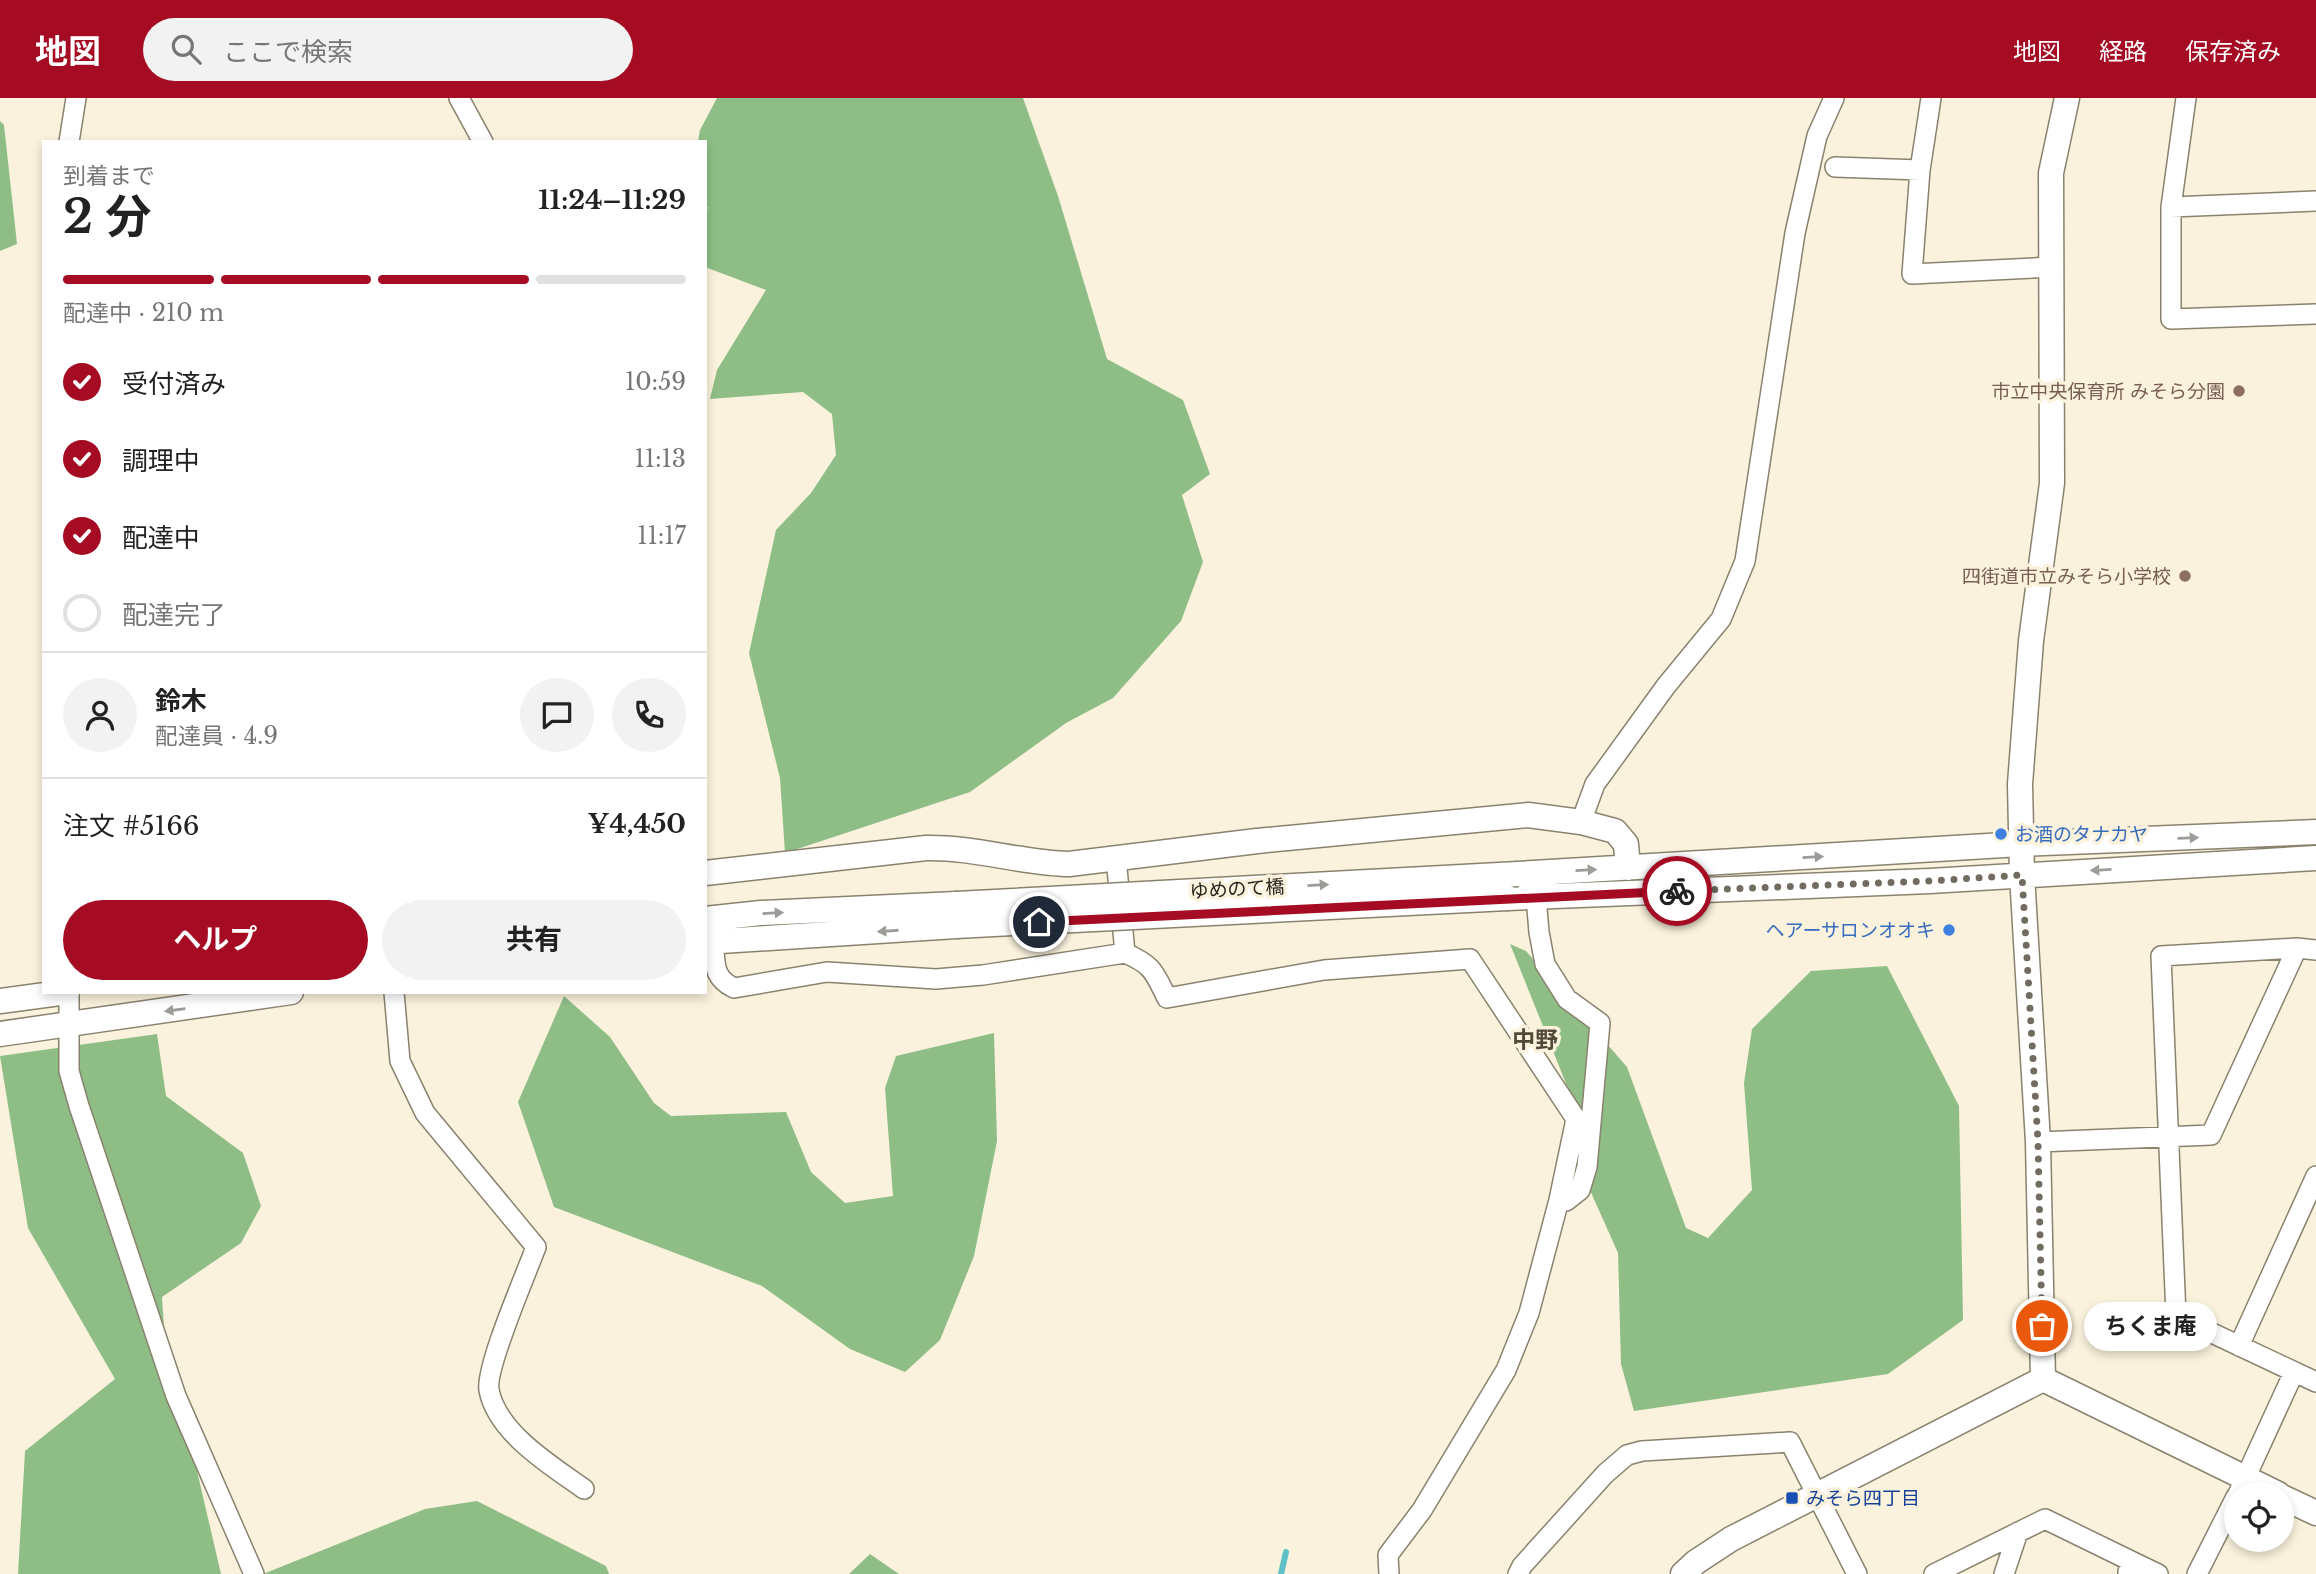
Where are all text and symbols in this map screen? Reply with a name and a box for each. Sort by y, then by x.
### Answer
search box [143,18,633,81]
icon: search [167,30,205,68]
text: 地図 [35,31,101,72]
text: ここで検索 [223,36,353,68]
text: 地図 [2013,37,2061,66]
text: 経路 [2099,37,2147,66]
text: 保存済み [2185,37,2281,66]
text: 到着まで [63,162,155,190]
text: 11:24–11:29 [538,184,686,216]
text: 2 分 [63,188,151,245]
text: 配達中 · 210 m [63,299,224,327]
icon: check [63,363,101,401]
text: 受付済み [122,368,226,400]
text: 10:59 [625,368,686,396]
place label: 市立中央保育所 みそら分園 [1992,380,2225,403]
marker: 市立中央保育所 みそら分園 [2231,383,2247,399]
icon: check [63,440,101,478]
text: 調理中 [122,445,200,477]
text: 11:13 [635,445,686,473]
icon: check [63,517,101,555]
text: 配達中 [122,522,200,554]
text: 11:17 [637,522,686,550]
place label: 四街道市立みそら小学校 [1962,565,2171,588]
marker: 四街道市立みそら小学校 [2177,568,2193,584]
text: 配達完了 [122,599,226,631]
button: person [63,678,137,752]
button: chat [520,678,594,752]
button: phone [612,678,686,752]
text: 鈴木 [155,685,207,717]
text: 配達員 · 4.9 [155,722,278,750]
text: ¥4,450 [587,808,686,840]
text: 注文 #5166 [63,810,200,842]
place label: お酒のタナカヤ [2015,823,2148,846]
marker: お酒のタナカヤ [1993,826,2009,842]
one-way arrow [2177,832,2199,843]
one-way arrow [1803,851,1825,862]
courier [1642,856,1712,926]
one-way arrow [1576,864,1598,875]
one-way arrow [2090,865,2112,876]
icon: bike [1658,872,1696,910]
street label: ゆめのて橋 [1189,875,1285,903]
one-way arrow [1307,879,1329,890]
pin [1009,892,1069,952]
button: ヘルプ [63,900,368,980]
button: 共有 [382,900,686,980]
icon: home [1020,903,1058,941]
one-way arrow [762,907,784,918]
place label: ヘアーサロンオオキ [1766,919,1935,942]
marker: ヘアーサロンオオキ [1941,922,1957,938]
one-way arrow [876,925,898,936]
one-way arrow [164,1004,186,1015]
district label: 中野 [1512,1026,1558,1054]
pin [2012,1296,2072,1356]
callout: ちくま庵 [2084,1302,2217,1350]
icon: bag [2023,1307,2061,1345]
text: ちくま庵 [2105,1312,2197,1340]
map controls [2224,1482,2294,1552]
button: locate [2224,1482,2294,1552]
place label: みそら四丁目 [1806,1487,1920,1510]
marker: みそら四丁目 [1784,1490,1800,1506]

